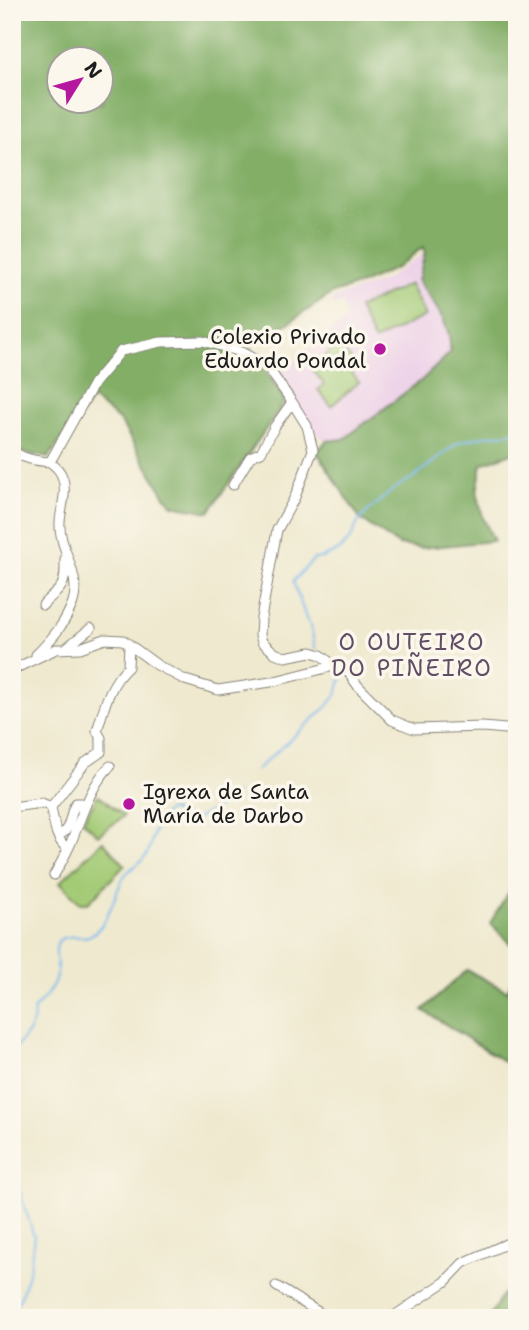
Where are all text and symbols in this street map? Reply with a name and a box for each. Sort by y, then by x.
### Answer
north arrow [46,46,116,116]
text: N [79,57,108,84]
place label: Colexio Privado Eduardo Pondal [204,323,367,375]
marker: Colexio Privado Eduardo Pondal [372,341,388,357]
district label: O OUTEIRO DO PIÑEIRO [331,627,493,683]
place label: Igrexa de Santa María de Darbo [143,778,309,830]
marker: Igrexa de Santa María de Darbo [121,796,137,812]

